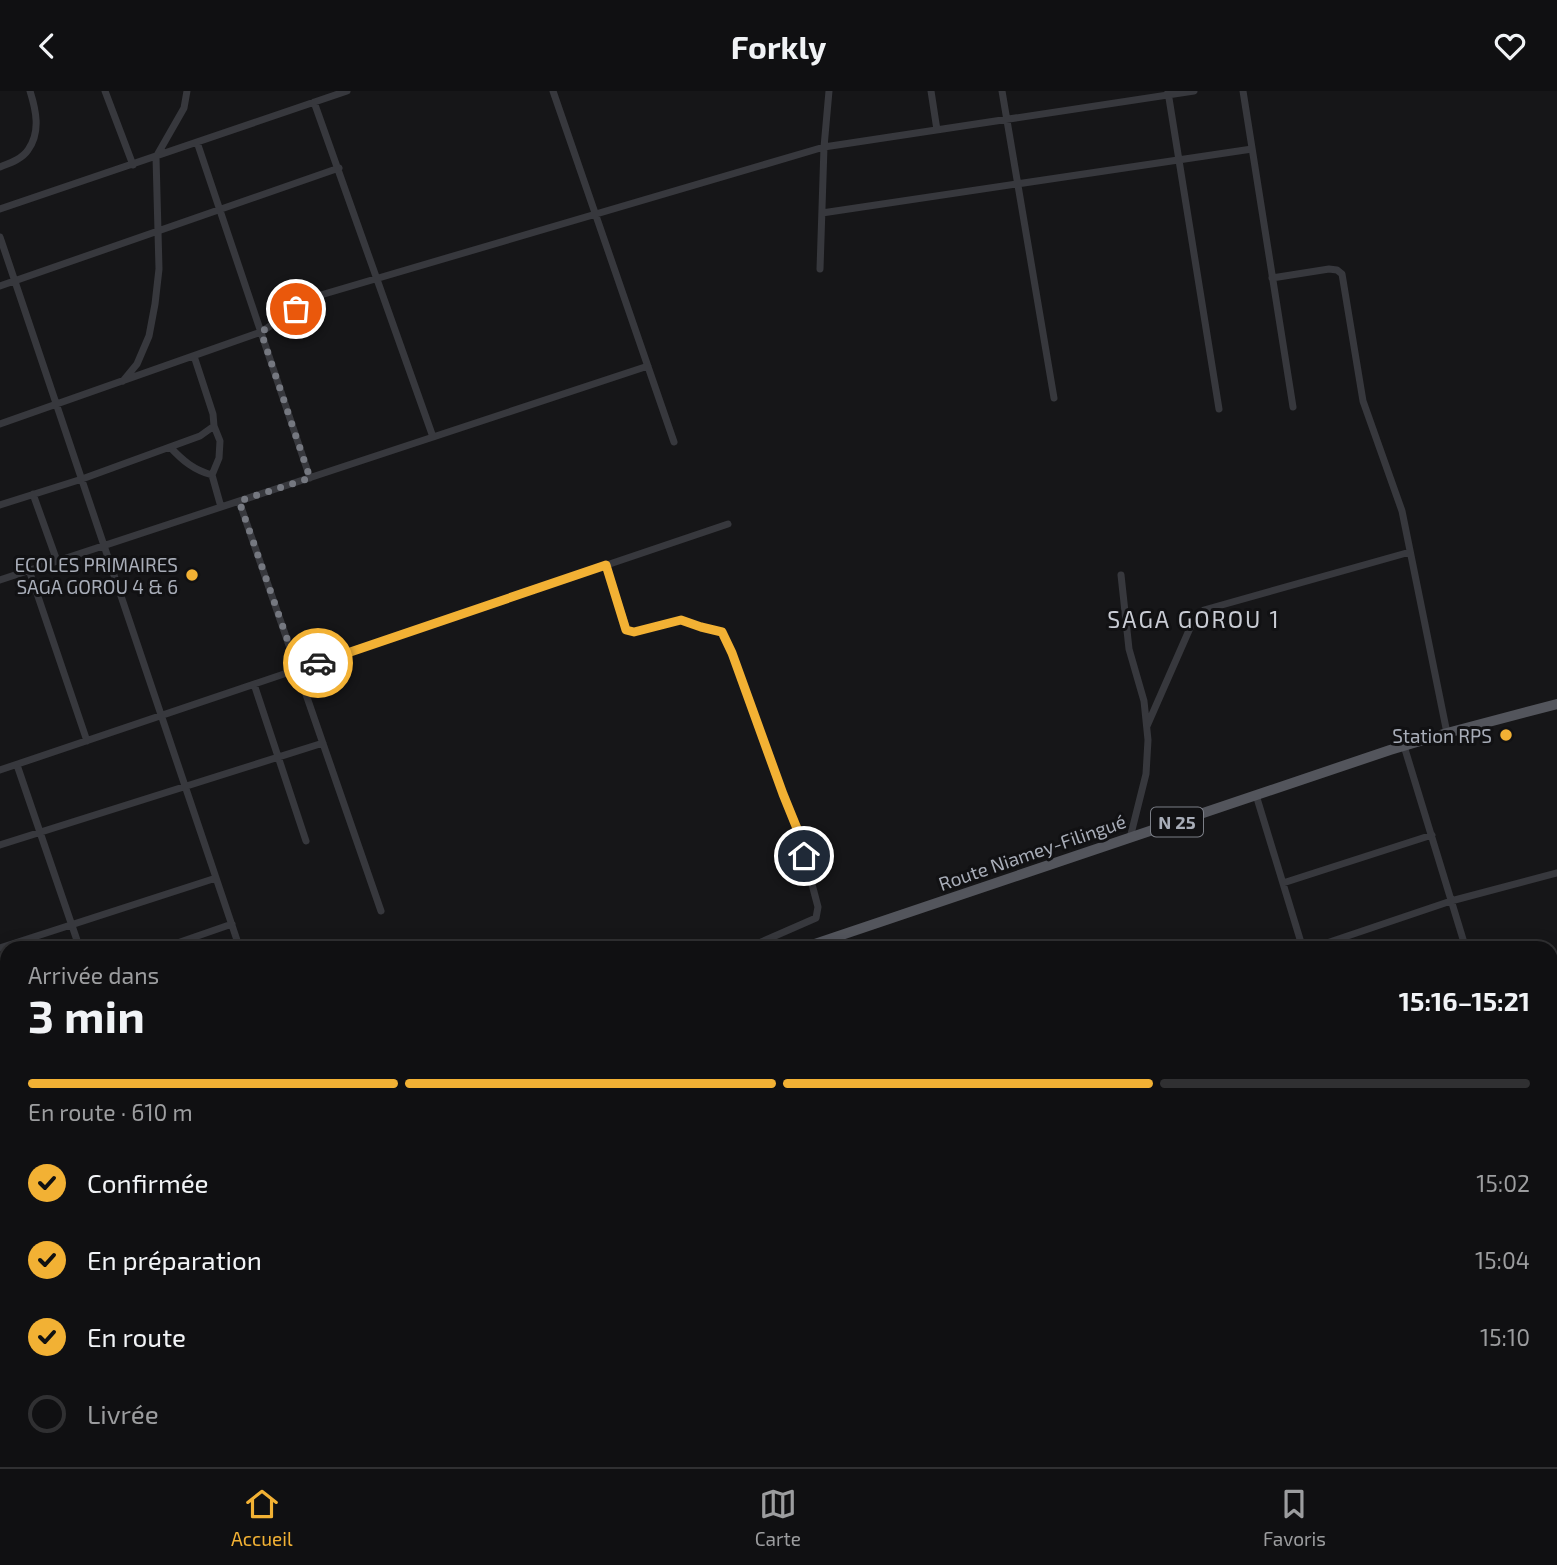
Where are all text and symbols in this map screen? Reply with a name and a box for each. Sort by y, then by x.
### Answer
icon: back [28,27,66,65]
text: Forkly [731,27,826,65]
icon: heart [1491,27,1529,65]
pin [266,279,326,339]
icon: bag [277,290,315,328]
place label: ECOLES PRIMAIRES SAGA GOROU 4 & 6 [14,553,178,598]
marker: ECOLES PRIMAIRES SAGA GOROU 4 & 6 [184,567,200,583]
district label: SAGA GOROU 1 [1107,605,1281,633]
courier [283,628,353,698]
icon: car [299,644,337,682]
place label: Station RPS [1392,724,1492,747]
marker: Station RPS [1498,727,1514,743]
road number: N 25 [1151,807,1203,837]
street label: Route Niamey-Filingué [935,809,1129,895]
pin [774,826,834,886]
icon: home [785,837,823,875]
text: Arrivée dans [28,961,159,989]
text: 15:16–15:21 [1399,985,1530,1016]
text: 3 min [28,987,145,1042]
text: En route · 610 m [28,1098,193,1126]
icon: check [28,1164,66,1202]
text: Confirmée [87,1167,209,1198]
text: 15:02 [1476,1169,1530,1197]
icon: check [28,1241,66,1279]
text: En préparation [87,1244,262,1275]
text: 15:04 [1475,1246,1530,1274]
icon: check [28,1318,66,1356]
text: En route [87,1321,186,1352]
text: 15:10 [1480,1323,1530,1351]
text: Livrée [87,1398,159,1429]
tab: Accueil [231,1485,293,1550]
tab: Carte [755,1485,801,1550]
tab: Favoris [1263,1485,1326,1550]

